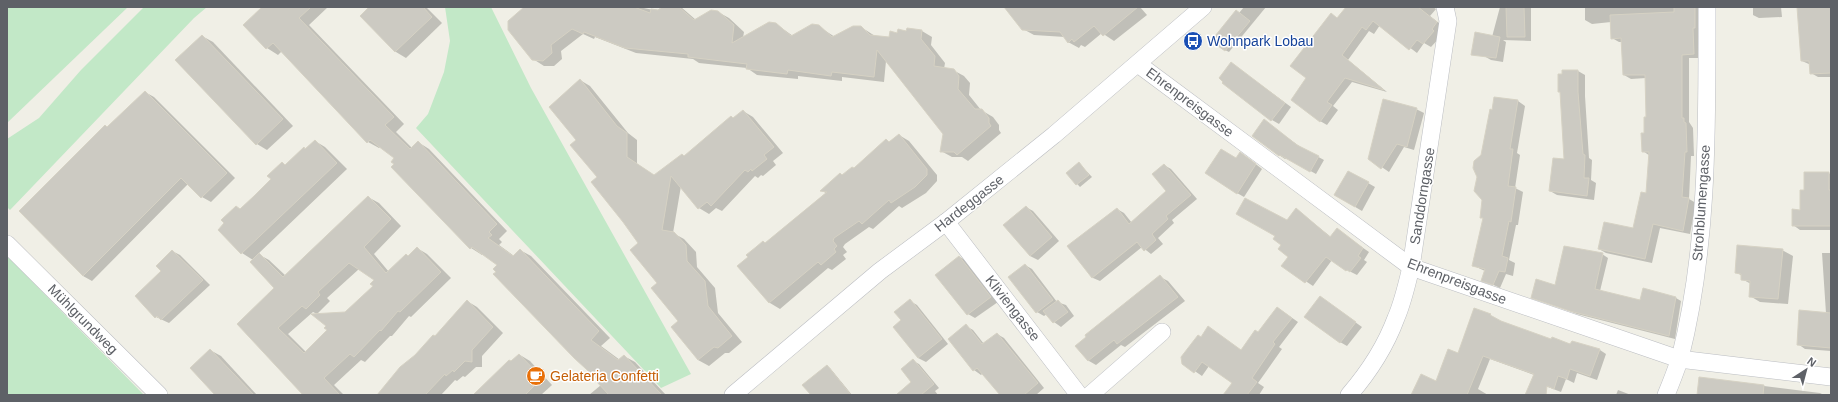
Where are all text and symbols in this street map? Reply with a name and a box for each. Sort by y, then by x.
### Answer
bus stop icon: Wohnpark Lobau [1182,30,1204,52]
place label: Wohnpark Lobau [1207,33,1313,49]
street label: Ehrenpreisgasse [1143,64,1237,140]
street label: Strohblumengasse [1689,144,1713,262]
street label: Sanddorngasse [1406,146,1438,246]
street label: Hardeggasse [931,171,1007,235]
street label: Ehrenpreisgasse [1405,255,1509,307]
street label: Kliviengasse [982,272,1044,344]
street label: Mühlgrundweg [45,281,121,357]
north arrow [1786,350,1826,390]
text: N [1805,355,1819,369]
cafe icon: Gelateria Confetti [525,365,547,387]
place label: Gelateria Confetti [550,368,659,384]

